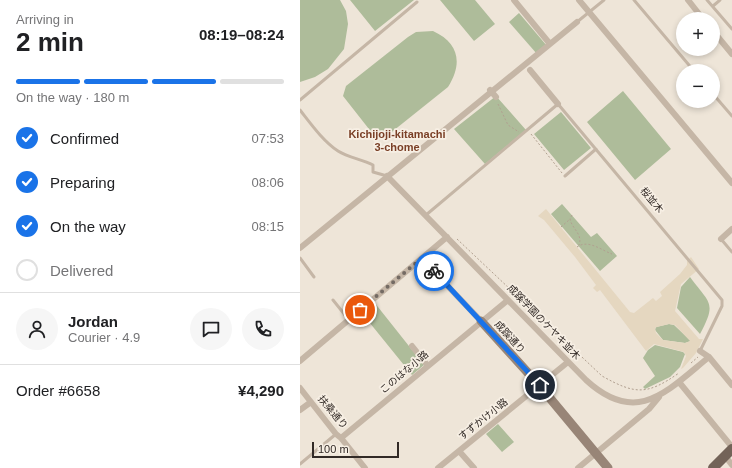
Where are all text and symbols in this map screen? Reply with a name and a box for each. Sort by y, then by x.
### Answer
text: Arriving in [16,12,74,27]
map controls [676,12,720,108]
button: + [676,12,720,56]
text: 08:19–08:24 [199,26,284,43]
text: 2 min [16,27,84,57]
button: − [676,64,720,108]
text: On the way · 180 m [16,90,129,105]
icon: check [16,127,38,149]
district label: Kichijoji-kitamachi 3-chome [348,128,446,153]
text: Confirmed [50,130,119,147]
text: 07:53 [251,131,284,146]
icon: check [16,171,38,193]
text: Preparing [50,174,115,191]
text: 08:06 [251,175,284,190]
street label: 桜並木 [638,185,666,215]
icon: check [16,215,38,237]
text: On the way [50,218,126,235]
text: 08:15 [251,219,284,234]
courier [414,251,454,291]
icon: bike [423,260,445,282]
text: Delivered [50,262,113,279]
street label: 成蹊学園のケヤキ並木 [505,282,583,362]
pin [343,293,377,327]
icon: bag [349,299,371,321]
button: person [16,308,58,350]
button: chat [190,308,232,350]
button: phone [242,308,284,350]
text: Jordan [68,313,118,330]
street label: 成蹊通り [493,318,527,356]
text: Courier · 4.9 [68,330,140,345]
street label: このはな小路 [377,349,431,395]
pin [523,368,557,402]
icon: home [529,374,551,396]
text: Order #6658 [16,382,100,399]
text: ¥4,290 [238,382,284,399]
street label: 扶桑通り [316,393,350,431]
street label: すずかけ小路 [456,396,510,442]
scale bar [312,440,399,459]
text: 100 m [318,443,349,455]

